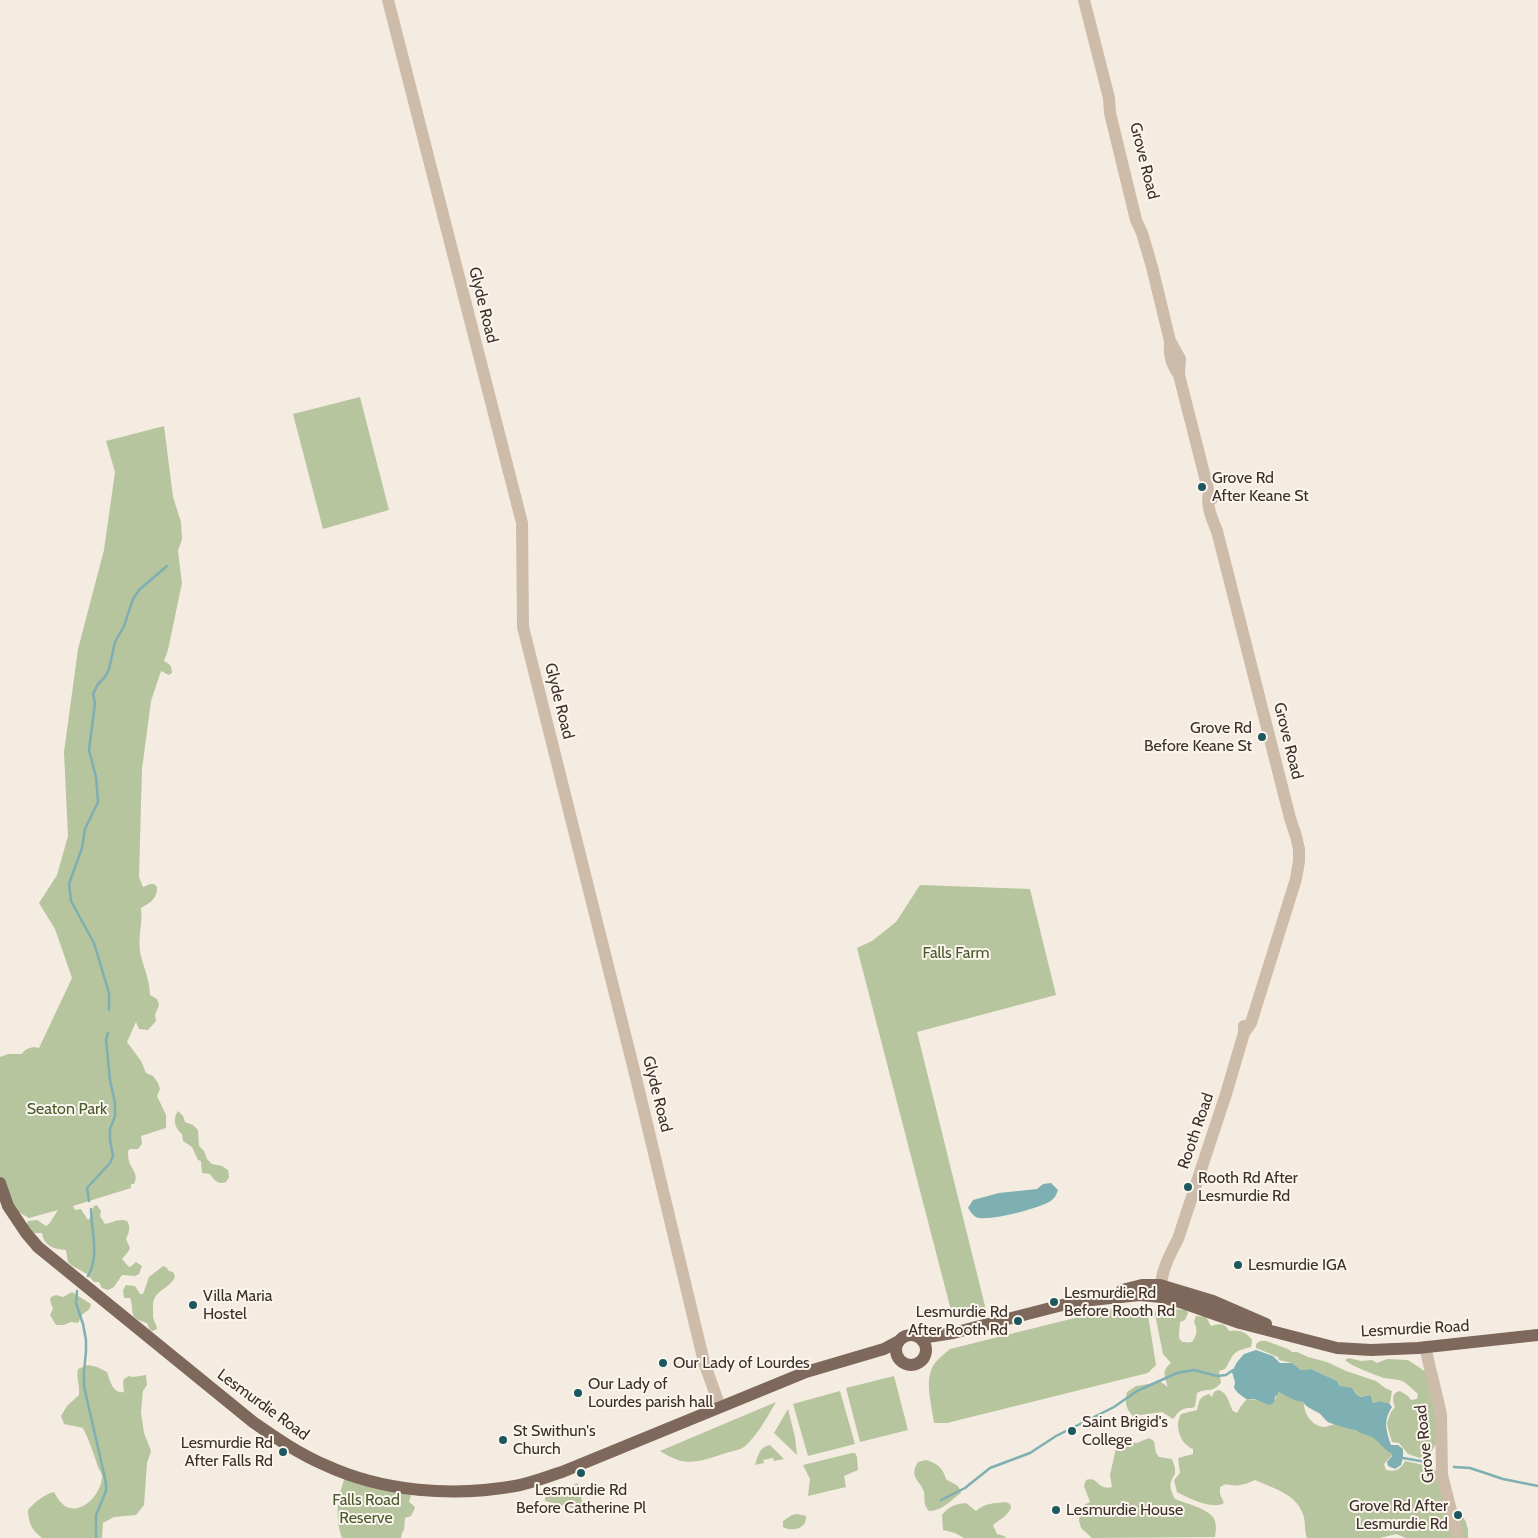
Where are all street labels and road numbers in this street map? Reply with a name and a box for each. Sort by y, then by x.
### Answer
street label: Grove Road [1125,121,1163,201]
street label: Glyde Road [464,265,502,345]
street label: Glyde Road [540,661,578,741]
street label: Grove Road [1269,701,1307,781]
street label: Glyde Road [638,1054,676,1134]
street label: Rooth Road [1174,1090,1218,1172]
street label: Lesmurdie Road [1360,1317,1470,1341]
street label: Lesmurdie Road [213,1365,313,1445]
street label: Grove Road [1411,1404,1439,1484]

